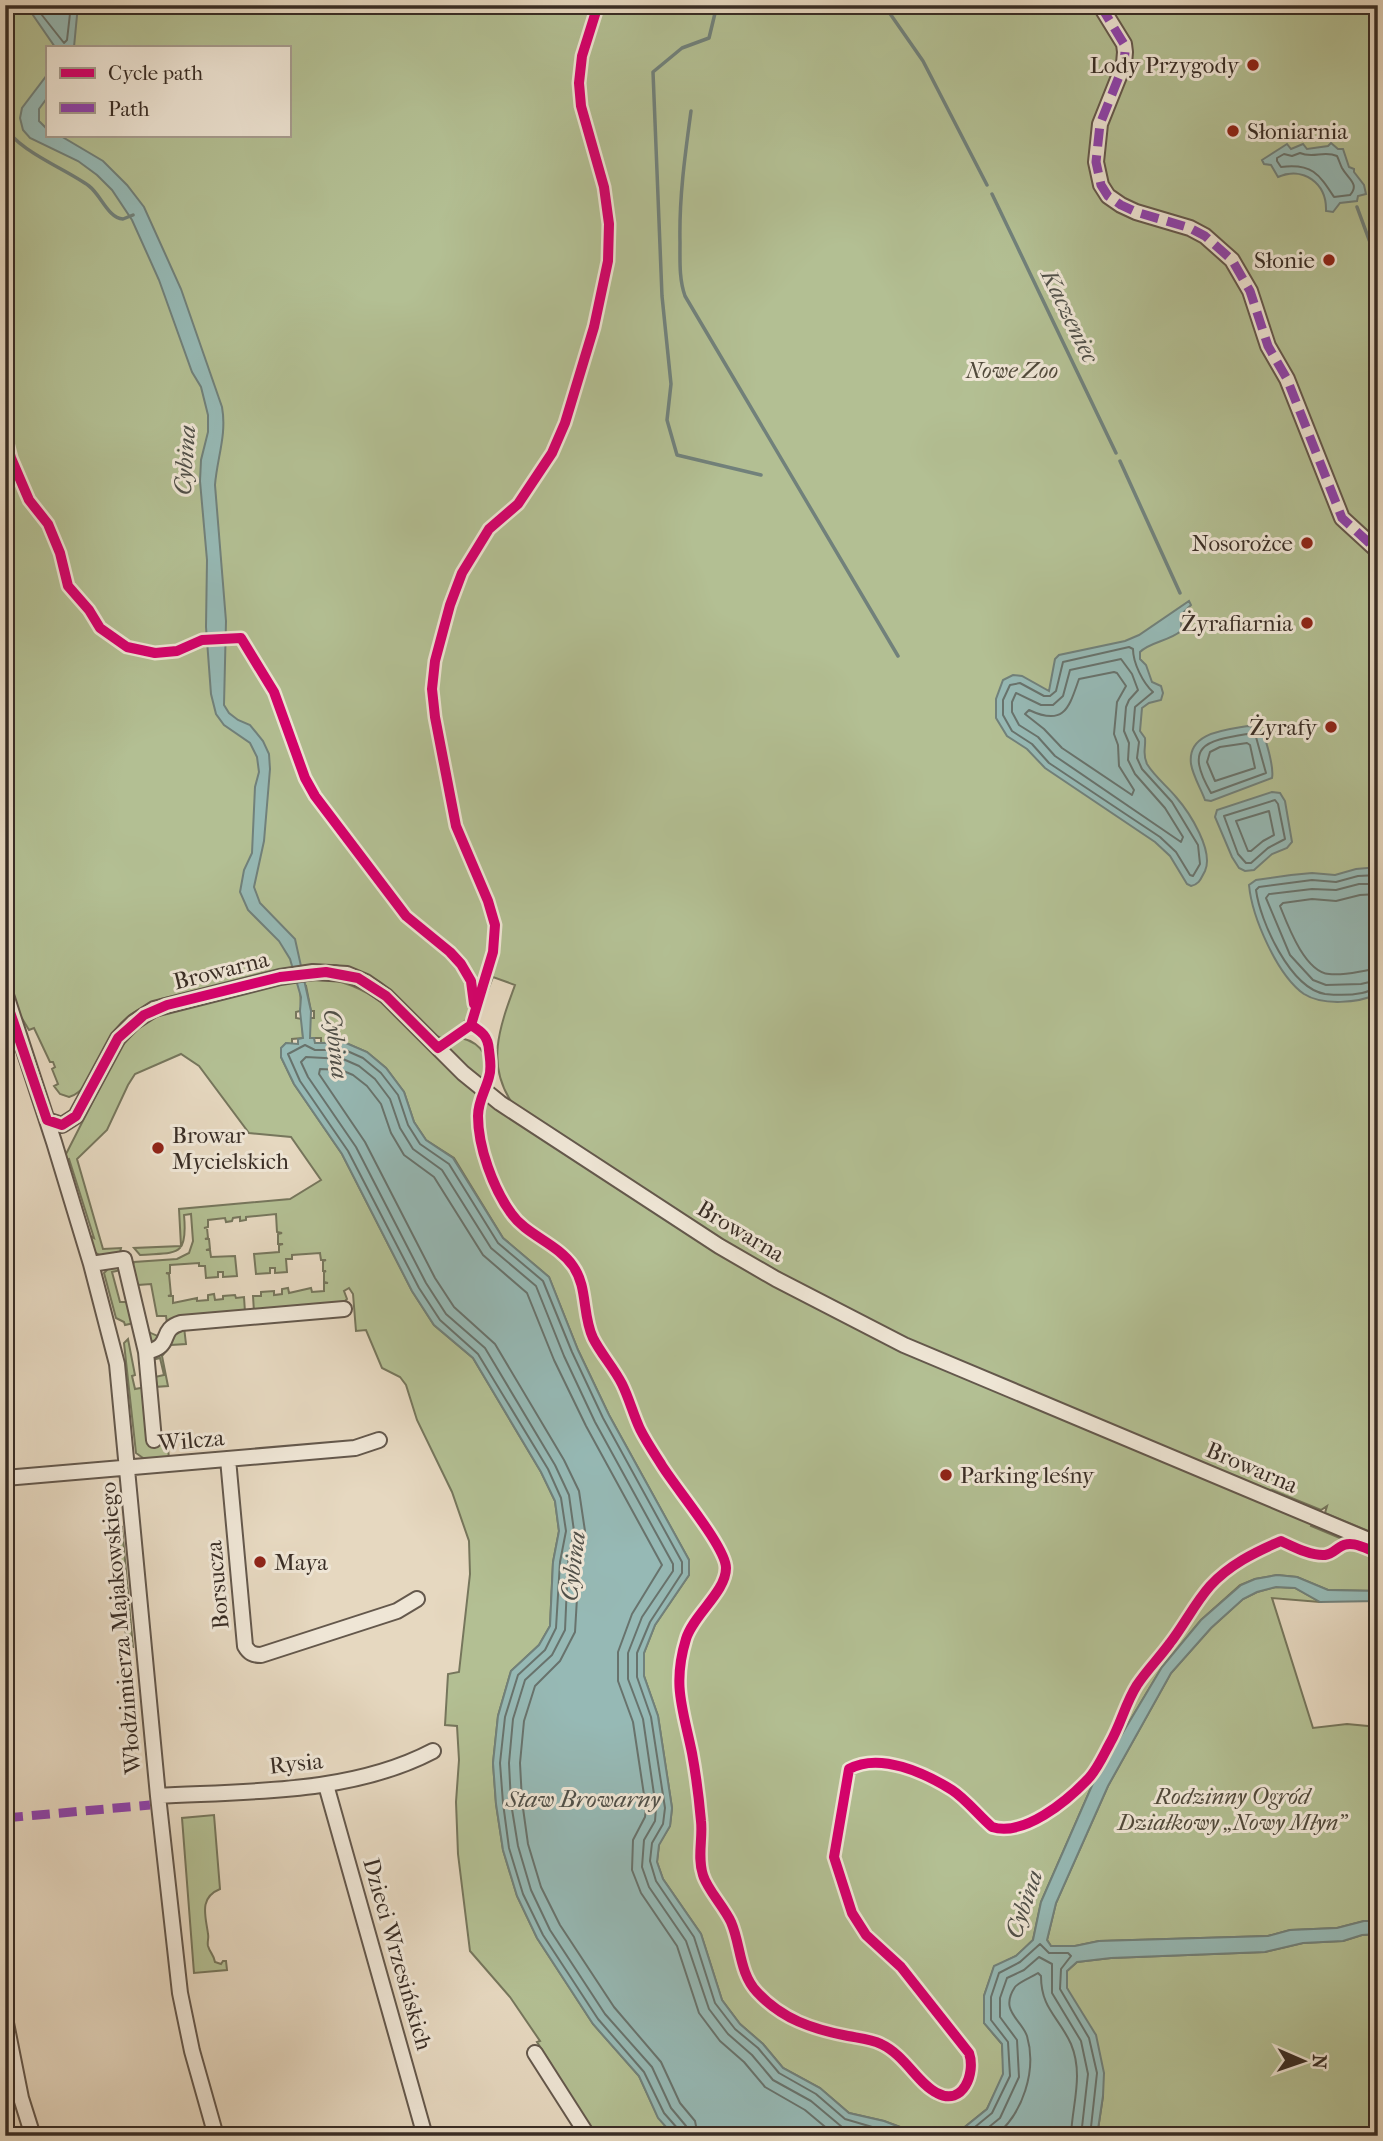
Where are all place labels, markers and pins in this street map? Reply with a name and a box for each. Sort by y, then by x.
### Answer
place label: Lody Przygody [1090,52,1240,79]
marker: Lody Przygody [1245,57,1261,73]
place label: Słoniarnia [1247,118,1348,145]
marker: Słoniarnia [1225,123,1241,139]
place label: Słonie [1254,247,1315,274]
marker: Słonie [1321,252,1337,268]
place label: Nosorożce [1191,530,1293,557]
marker: Nosorożce [1299,535,1315,551]
place label: Żyrafiarnia [1181,610,1293,637]
marker: Żyrafiarnia [1299,615,1315,631]
place label: Żyrafy [1249,714,1318,741]
marker: Żyrafy [1323,719,1339,735]
place label: Browar Mycielskich [172,1122,289,1175]
marker: Browar Mycielskich [150,1140,166,1156]
place label: Parking leśny [960,1462,1095,1489]
marker: Parking leśny [938,1467,954,1483]
place label: Maya [274,1549,328,1576]
marker: Maya [252,1554,268,1570]

